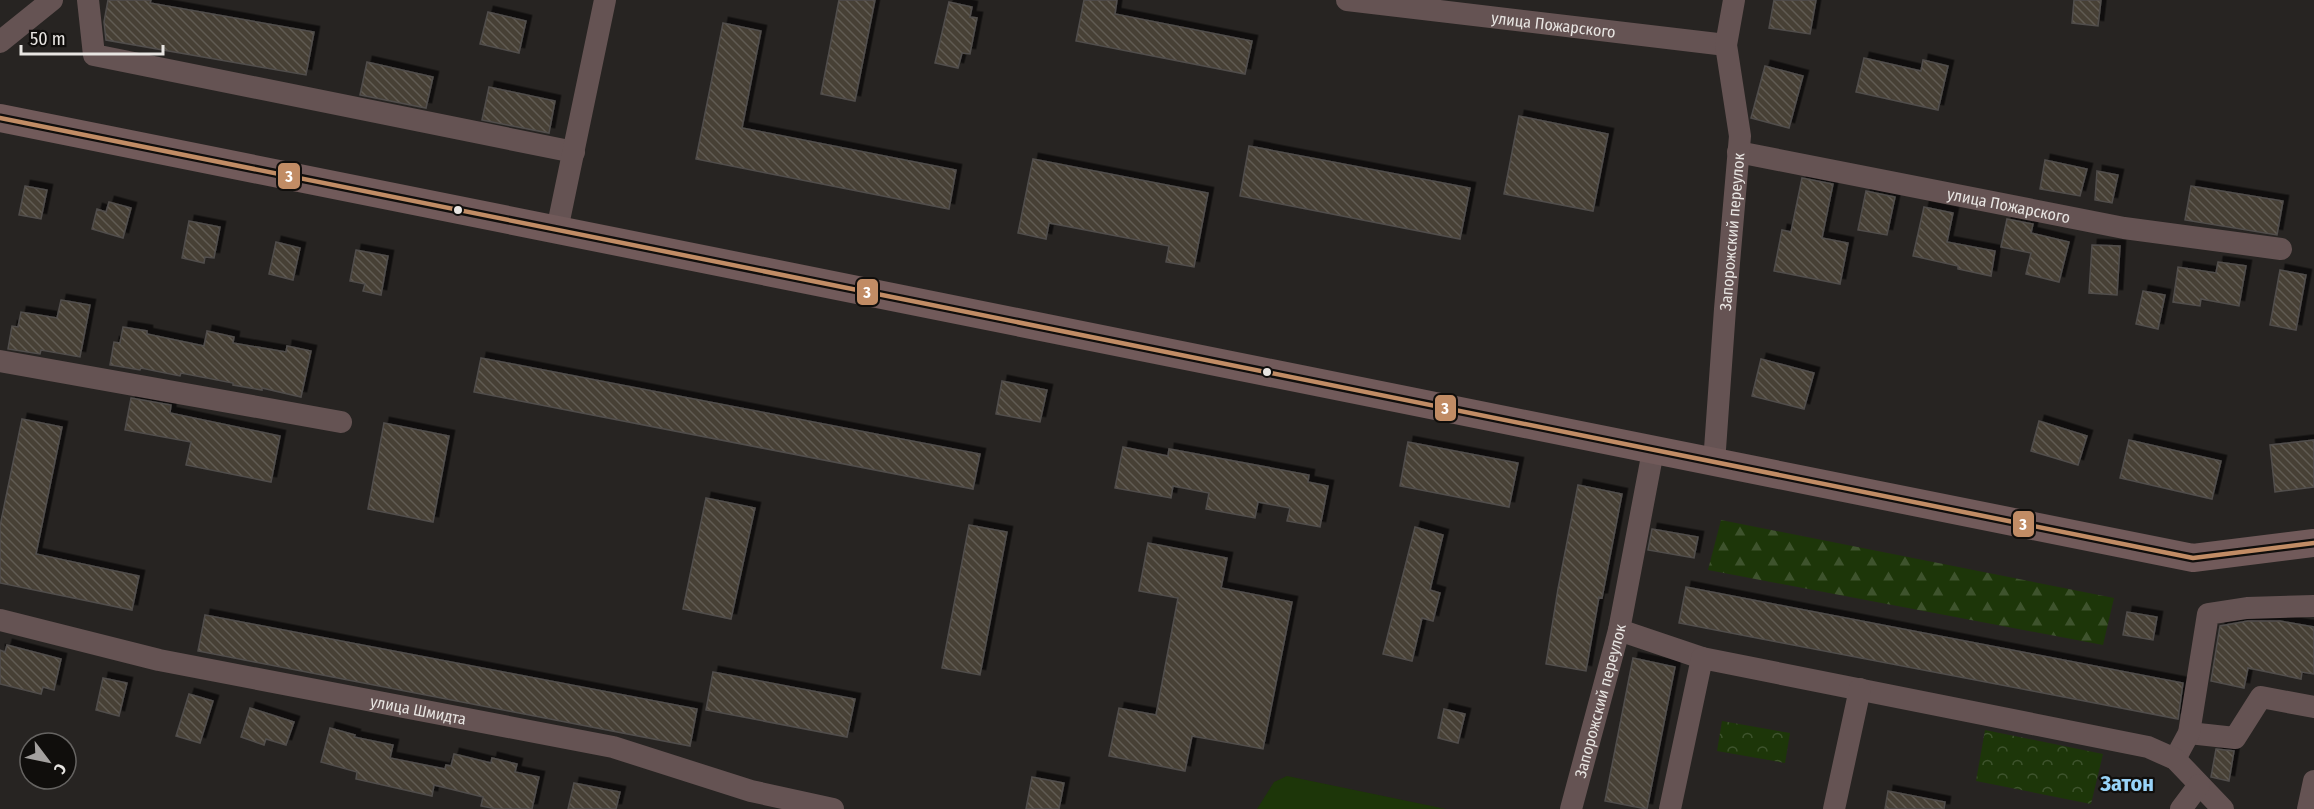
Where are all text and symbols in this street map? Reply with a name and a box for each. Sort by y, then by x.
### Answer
street label: улица Пожарского [1490,8,1617,42]
scale bar [21,18,164,56]
text: 50 m [30,28,66,50]
street label: Запорожский переулок [1716,151,1749,311]
line badge: 3 [277,162,301,190]
text: 3 [284,167,293,186]
street label: улица Пожарского [1946,184,2072,227]
unlabelled marker [452,204,464,216]
line badge: 3 [856,278,879,306]
text: 3 [862,283,871,302]
unlabelled marker [1261,366,1273,378]
line badge: 3 [1434,394,1457,422]
text: 3 [1440,399,1449,418]
line badge: 3 [2012,510,2035,538]
text: 3 [2018,515,2027,534]
street label: Запорожский переулок [1571,622,1630,780]
street label: улица Шмидта [369,692,468,729]
north arrow [18,731,78,791]
text: С [50,760,71,778]
district label: Затон [2099,770,2154,797]

